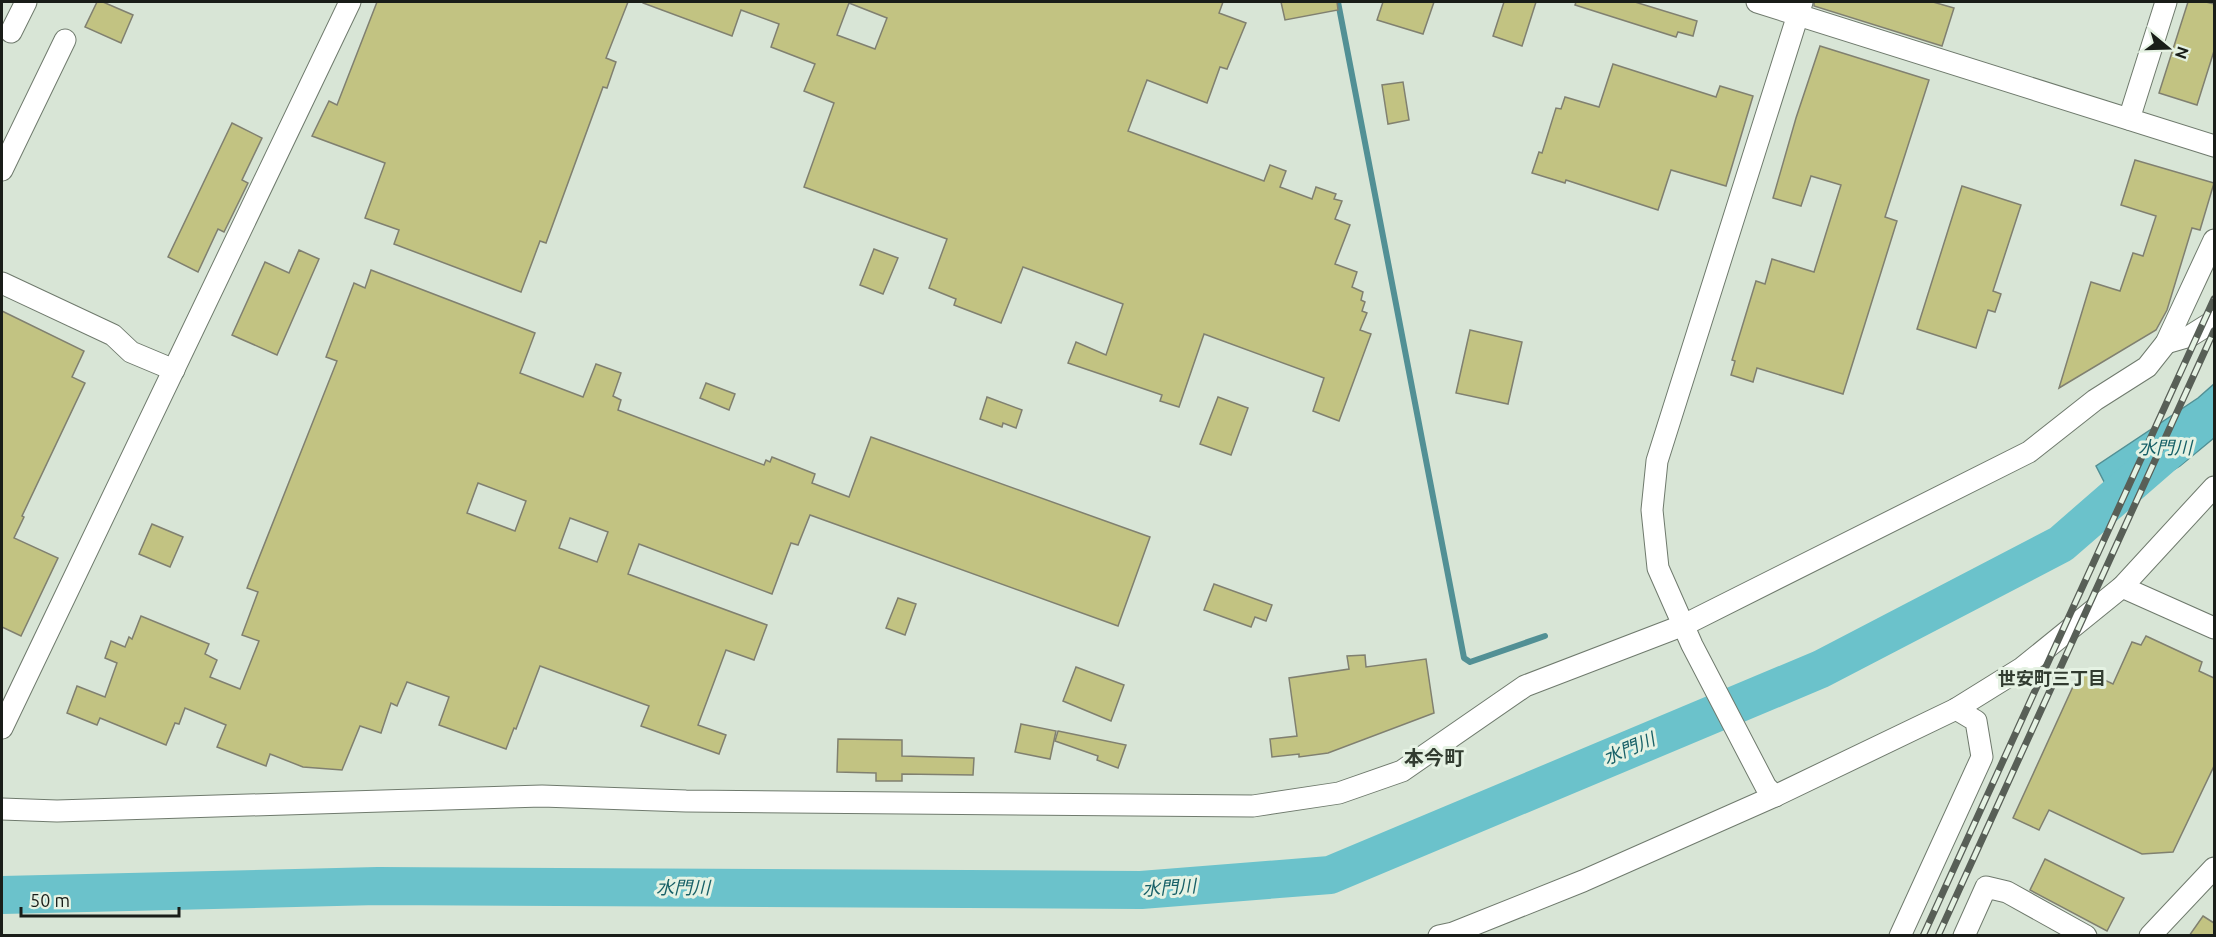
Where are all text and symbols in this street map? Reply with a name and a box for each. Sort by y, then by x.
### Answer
north arrow [2138,18,2198,78]
text: N [2172,44,2193,61]
water label: 水門川 [2138,437,2194,457]
district label: 世安町三丁目 [1998,668,2106,688]
water label: 水門川 [1600,728,1659,768]
district label: 本今町 [1404,746,1464,769]
water label: 水門川 [1141,875,1199,899]
water label: 水門川 [656,877,712,897]
scale bar [21,880,178,918]
text: 50 m [30,890,70,910]

